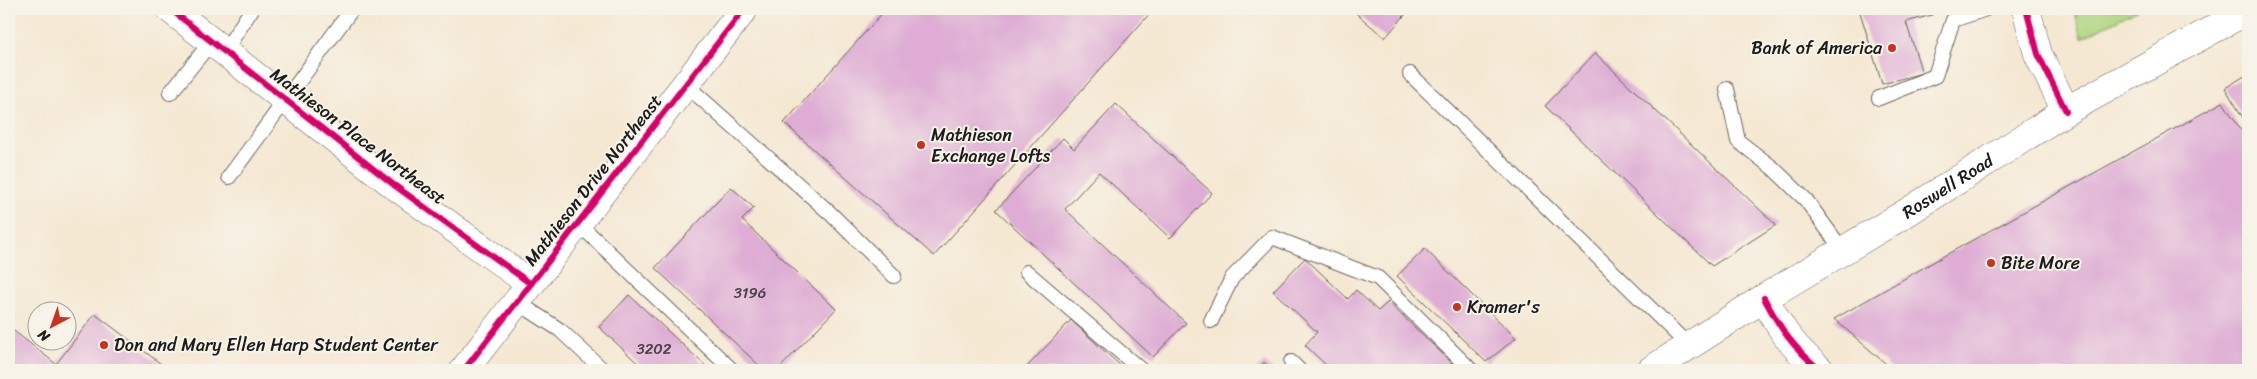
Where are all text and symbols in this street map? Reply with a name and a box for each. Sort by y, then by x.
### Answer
place label: Bank of America [1751,32,1883,64]
marker: Bank of America [1886,42,1898,54]
street label: Mathieson Place Northeast [263,59,453,213]
street label: Mathieson Drive Northeast [515,87,671,273]
place label: Mathieson Exchange Lofts [931,119,1051,172]
marker: Mathieson Exchange Lofts [915,139,927,151]
street label: Roswell Road [1896,144,2001,228]
place label: Bite More [2001,247,2080,279]
marker: Bite More [1985,257,1997,269]
house number: 3196 [734,280,766,306]
place label: Kramer's [1467,291,1541,323]
marker: Kramer's [1451,301,1463,313]
north arrow [28,302,78,352]
text: N [32,323,56,349]
place label: Don and Mary Ellen Harp Student Center [114,329,439,361]
house number: 3202 [636,336,672,362]
marker: Don and Mary Ellen Harp Student Center [98,339,110,351]

